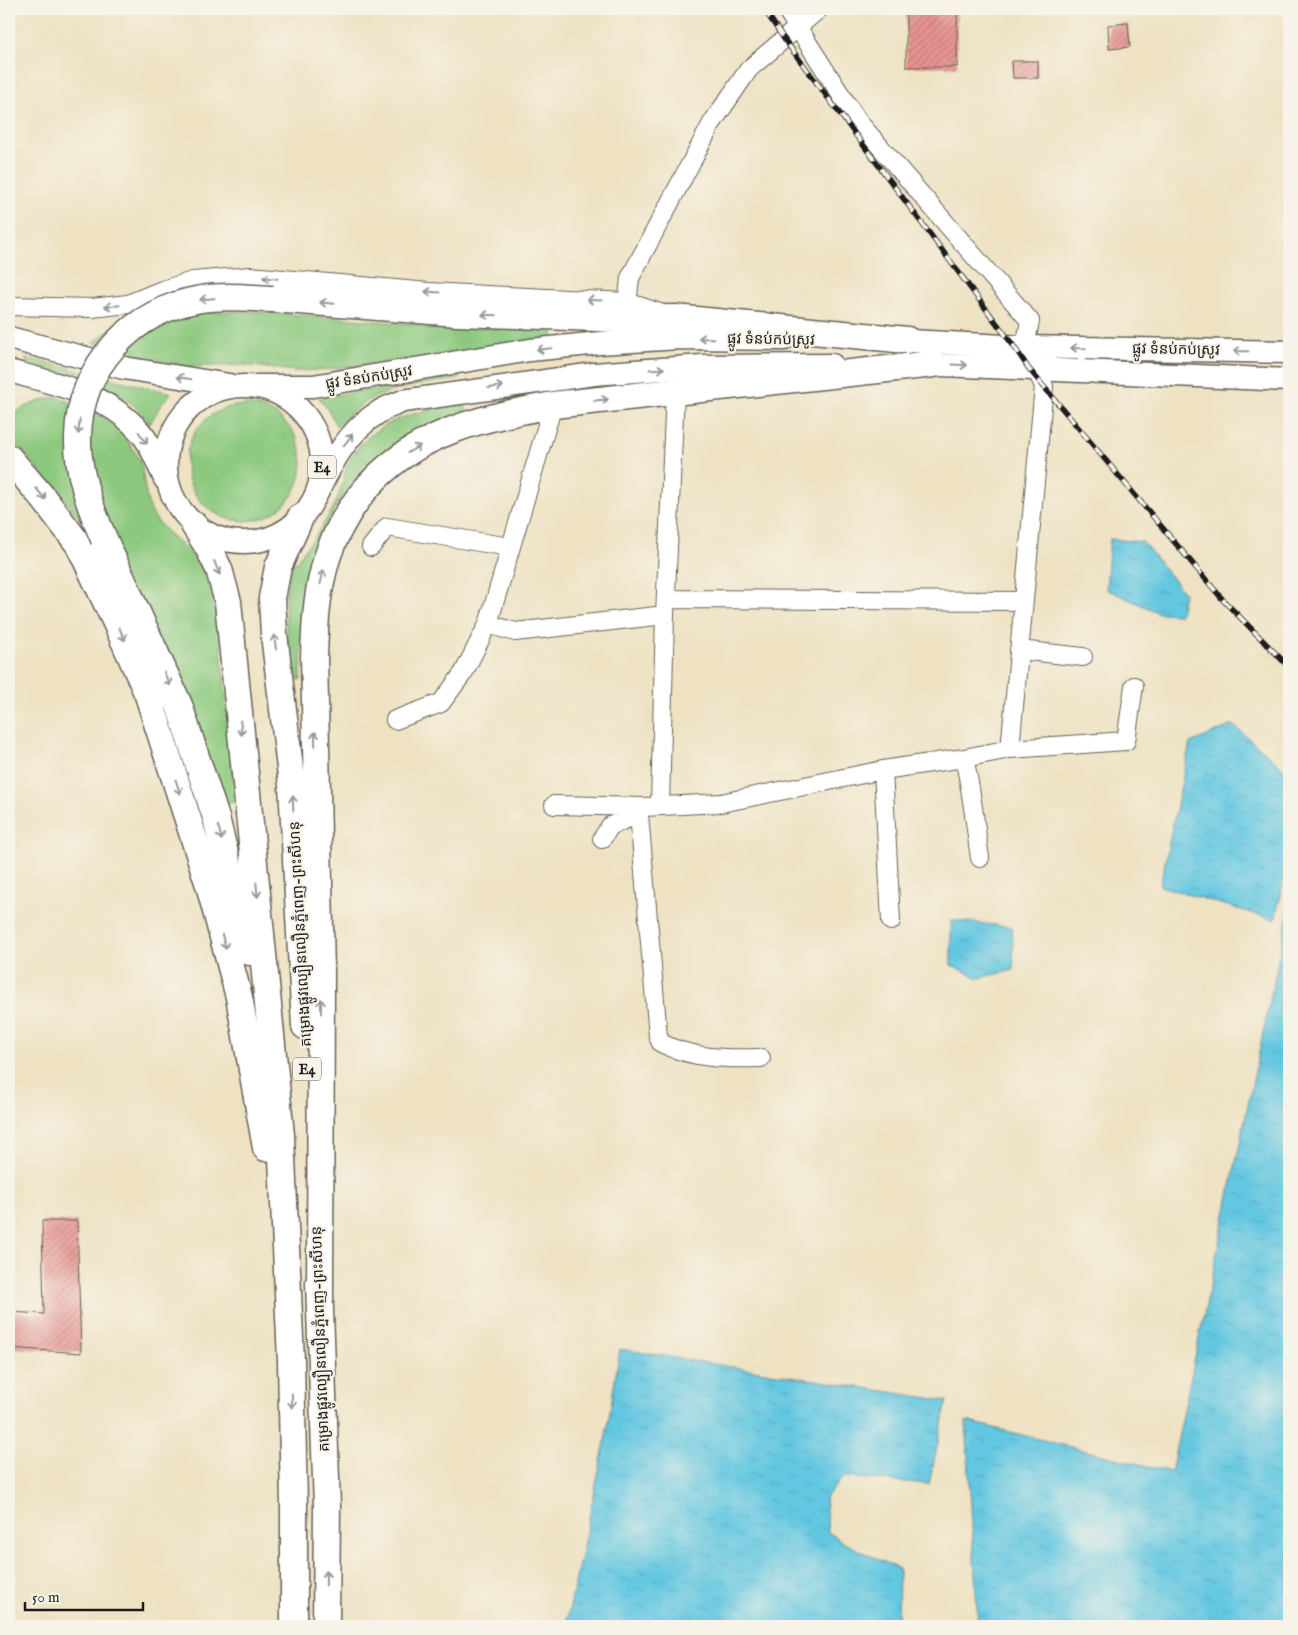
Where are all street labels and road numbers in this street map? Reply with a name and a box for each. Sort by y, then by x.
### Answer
street label: ផ្លូវ ទំនប់កប់ស្រូវ [727,329,815,353]
street label: ផ្លូវ ទំនប់កប់ស្រូវ [1132,339,1220,363]
street label: ផ្លូវ ទំនប់កប់ស្រូវ [324,361,415,397]
road number: E4 [308,456,336,478]
street label: គម្រោងផ្លូវល្បឿនលឿនភ្នំពេញ-ព្រះសីហនុ [284,820,319,1047]
road number: E4 [293,1058,321,1080]
street label: គម្រោងផ្លូវល្បឿនលឿនភ្នំពេញ-ព្រះសីហនុ [306,1226,337,1452]

